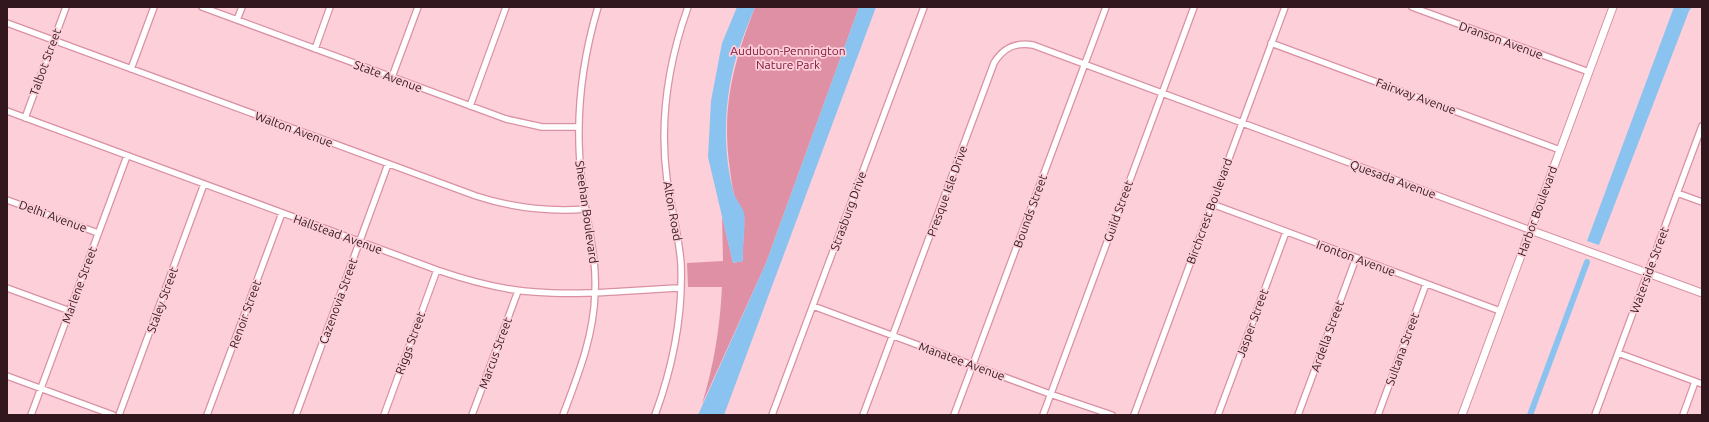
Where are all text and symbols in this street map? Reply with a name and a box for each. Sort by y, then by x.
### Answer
street label: Dranson Avenue [1457,19,1545,61]
street label: Talbot Street [27,26,63,97]
park label: Audubon-Pennington Nature Park [730,44,846,71]
street label: State Avenue [352,58,424,94]
street label: Fairway Avenue [1374,76,1458,116]
street label: Walton Avenue [253,109,335,149]
street label: Presque Isle Drive [924,144,970,238]
street label: Birchcrest Boulevard [1184,156,1234,266]
street label: Quesada Avenue [1348,157,1438,201]
street label: Sheehan Boulevard [573,160,601,264]
street label: Harbor Boulevard [1515,164,1559,258]
street label: Strasburg Drive [828,170,868,252]
street label: Bounds Street [1011,172,1049,249]
street label: Guild Street [1101,178,1135,243]
street label: Alton Road [661,180,685,242]
street label: Delhi Avenue [17,198,89,234]
street label: Hallstead Avenue [292,212,384,256]
street label: Waterside Street [1627,225,1671,315]
street label: Ironton Avenue [1315,238,1397,278]
street label: Marlene Street [59,245,99,325]
street label: Cazenovia Street [316,256,360,346]
street label: Staley Street [144,265,180,335]
street label: Renoir Street [227,278,263,350]
street label: Jasper Street [1234,287,1270,359]
street label: Ardella Street [1308,298,1346,373]
street label: Riggs Street [393,310,427,376]
street label: Sultana Street [1383,311,1421,387]
street label: Marcus Street [476,315,514,390]
street label: Manatee Avenue [917,339,1007,383]

